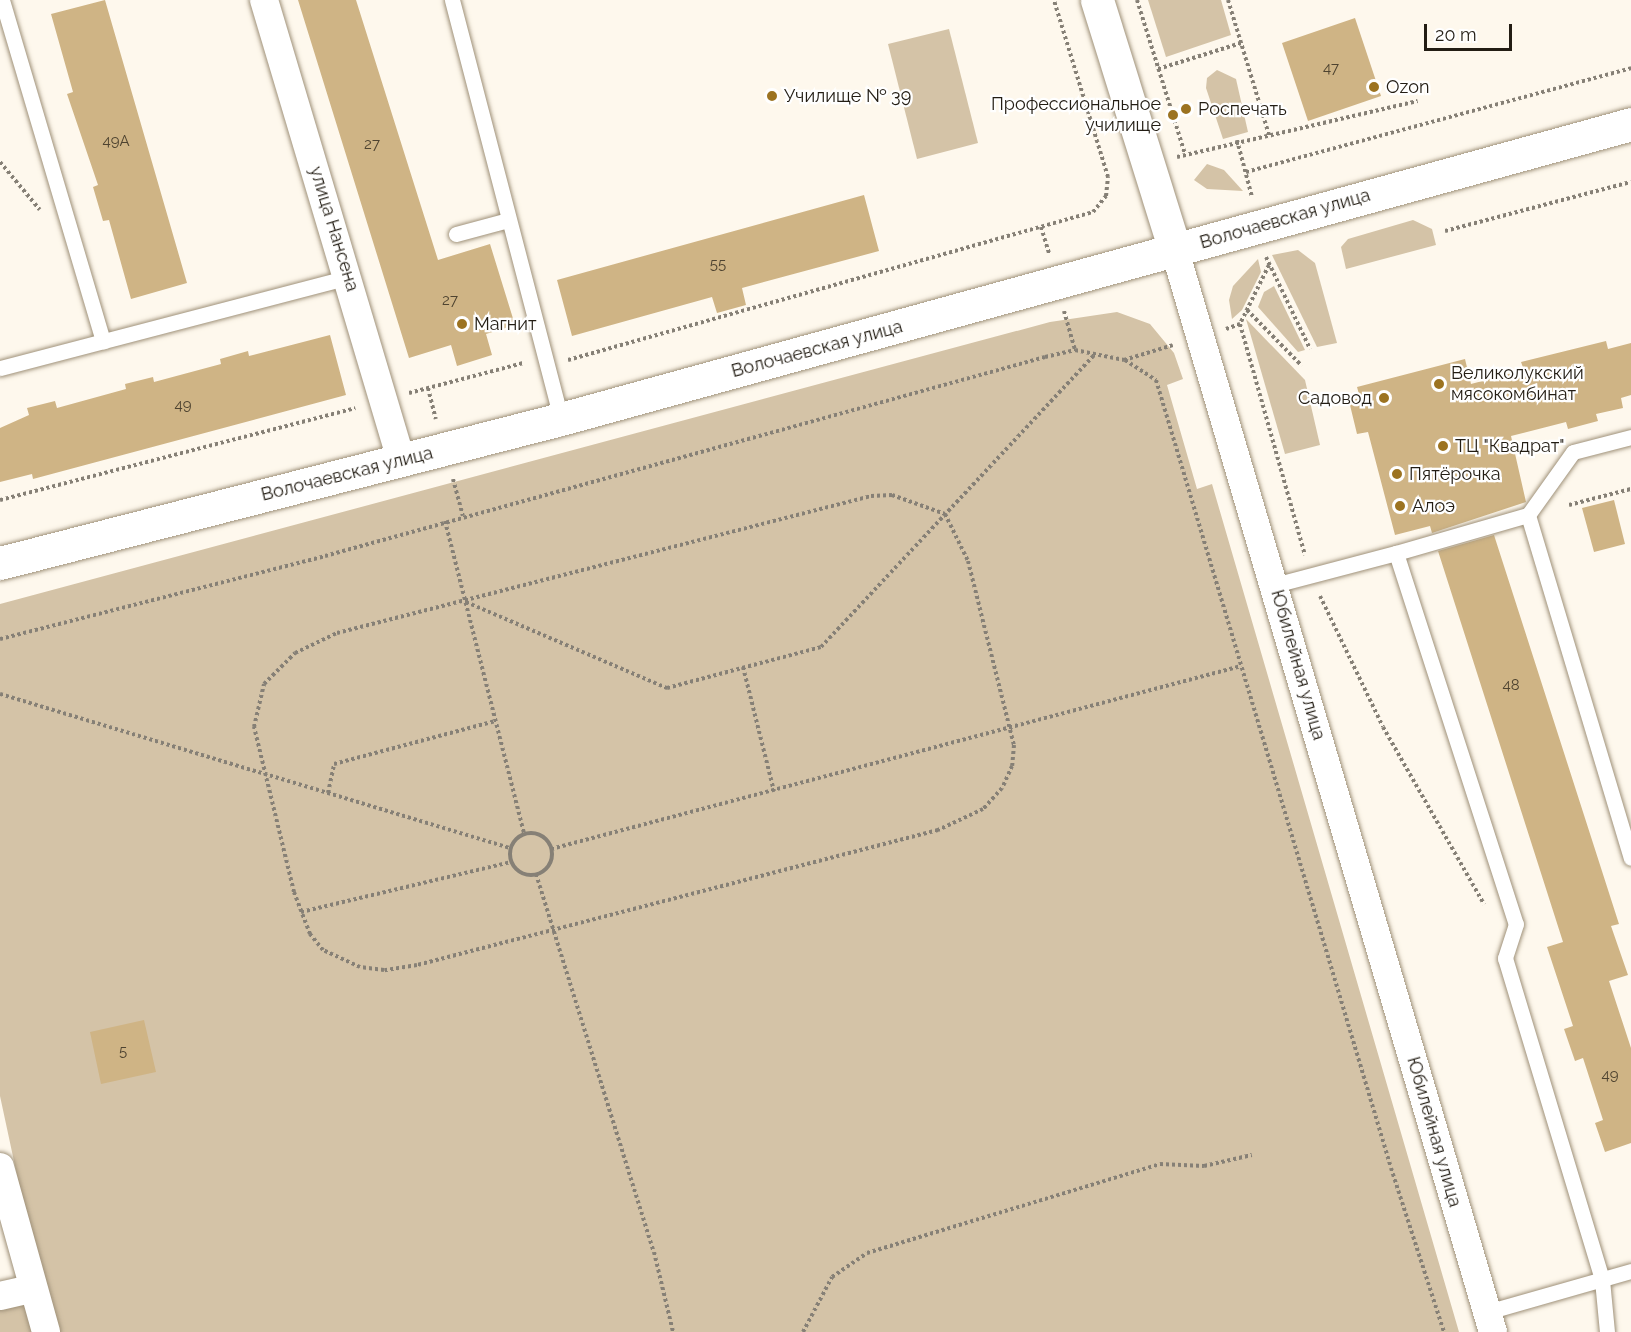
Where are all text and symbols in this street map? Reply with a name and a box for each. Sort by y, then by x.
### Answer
scale bar [1427,12,1516,50]
text: 20 m [1435,24,1477,45]
house number: 47 [1323,60,1339,78]
place label: Ozon [1386,76,1429,98]
marker: Ozon [1367,80,1381,94]
place label: Училище № 39 [784,85,911,107]
marker: Училище № 39 [765,89,779,103]
place label: Профессиональное училище [991,94,1161,136]
place label: Роспечать [1198,98,1287,120]
marker: Роспечать [1179,102,1193,116]
marker: Профессиональное училище [1166,108,1180,122]
house number: 49А [102,133,130,151]
house number: 27 [364,136,380,154]
street label: улица Нансена [305,164,363,294]
street label: Волочаевская улица [1197,184,1373,254]
house number: 55 [710,256,726,274]
house number: 27 [442,292,458,310]
place label: Магнит [474,313,537,335]
street label: Волочаевская улица [729,316,905,382]
marker: Магнит [455,317,469,331]
place label: Великолукский мясокомбинат [1451,363,1584,406]
marker: Великолукский мясокомбинат [1432,377,1446,391]
place label: Садовод [1298,387,1372,409]
marker: Садовод [1377,391,1391,405]
house number: 49 [175,397,191,415]
place label: ТЦ "Квадрат" [1455,435,1565,457]
marker: ТЦ "Квадрат" [1436,439,1450,453]
street label: Волочаевская улица [259,442,435,506]
place label: Пятёрочка [1409,463,1501,485]
marker: Пятёрочка [1390,467,1404,481]
place label: Алоэ [1412,495,1455,517]
marker: Алоэ [1393,499,1407,513]
street label: Юбилейная улица [1266,587,1330,743]
house number: 48 [1502,677,1520,695]
house number: 5 [119,1043,127,1061]
street label: Юбилейная улица [1402,1054,1466,1210]
house number: 49 [1602,1067,1618,1085]

